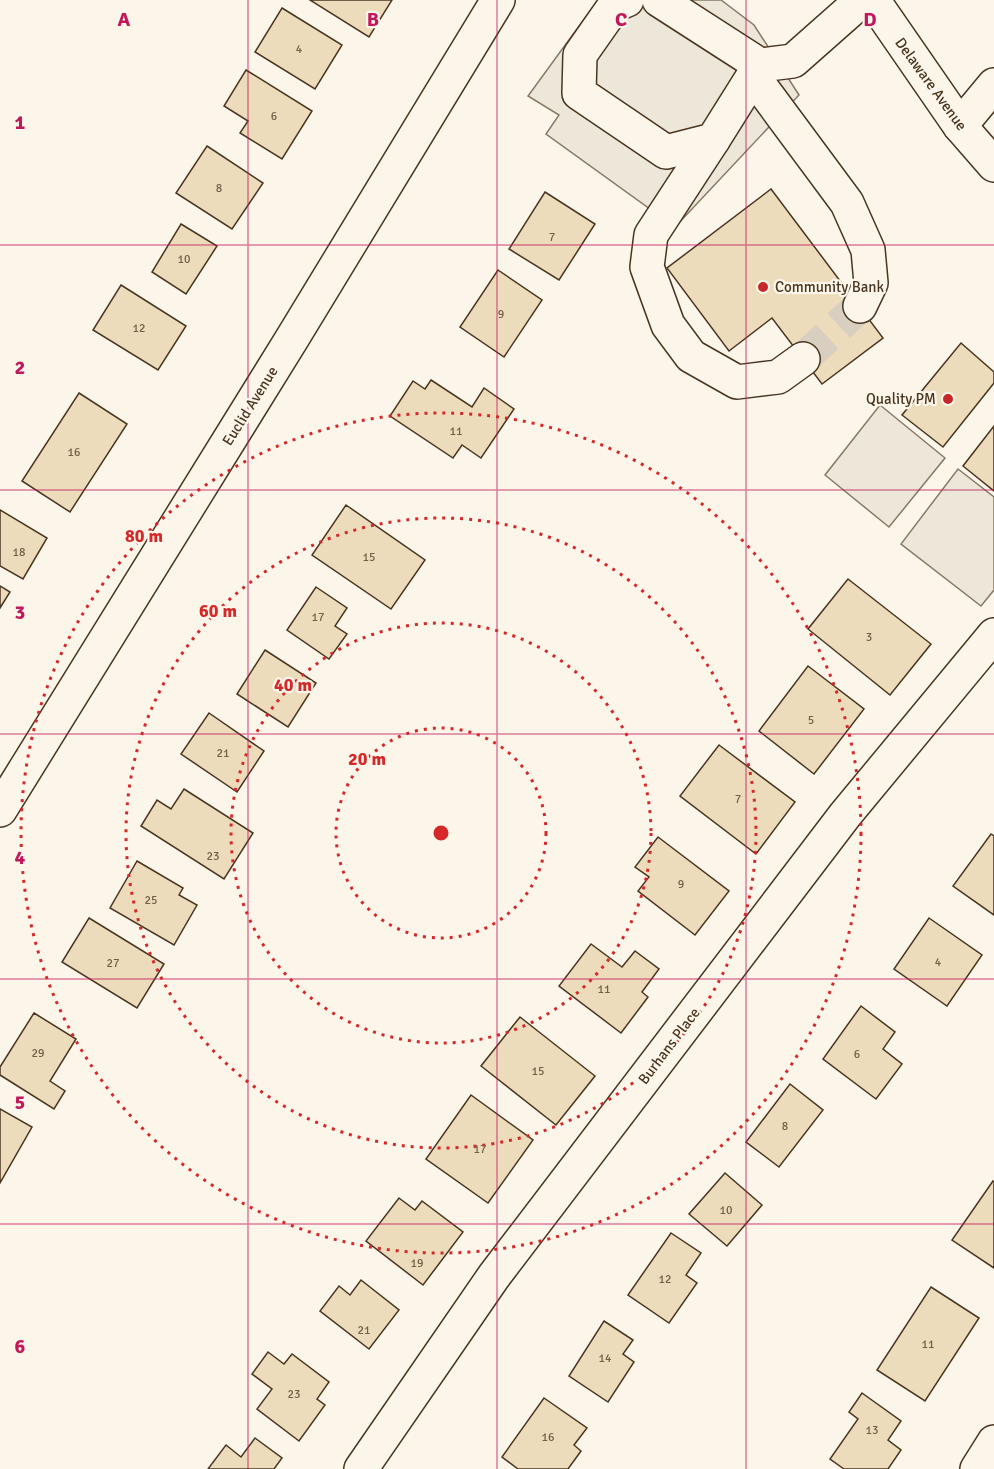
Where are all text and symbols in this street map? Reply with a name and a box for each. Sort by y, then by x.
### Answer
text: A [118,7,131,32]
text: B [367,7,379,32]
text: C [615,7,627,32]
text: D [863,7,877,32]
street label: Delaware Avenue [891,34,971,134]
house number: 4 [296,42,303,57]
house number: 6 [271,109,277,124]
text: 1 [15,110,26,135]
house number: 8 [216,181,222,196]
house number: 7 [549,230,555,245]
house number: 10 [178,252,190,267]
place label: Community Bank [775,278,885,296]
marker: Community Bank [756,280,770,294]
house number: 9 [498,307,504,322]
house number: 12 [133,321,145,336]
text: 2 [15,355,25,380]
street label: Euclid Avenue [218,363,282,449]
place label: Quality PM [866,390,936,408]
marker: Quality PM [941,392,955,406]
house number: 11 [450,424,462,439]
house number: 16 [68,445,80,460]
text: 80 m [125,525,163,547]
house number: 18 [13,545,25,560]
house number: 15 [363,550,375,565]
text: 3 [15,600,25,625]
text: 60 m [199,600,237,622]
house number: 17 [312,610,324,625]
house number: 3 [866,630,872,645]
text: 40 m [274,674,312,696]
house number: 5 [808,713,814,728]
house number: 21 [217,746,229,761]
text: 20 m [348,748,386,770]
house number: 7 [735,792,741,807]
centre of rings [431,823,451,843]
text: 4 [15,845,26,870]
house number: 23 [207,849,219,864]
house number: 9 [678,877,684,892]
house number: 25 [145,893,157,908]
house number: 4 [935,955,942,970]
house number: 27 [107,956,119,971]
house number: 11 [598,982,610,997]
street label: Burhans Place [634,1004,704,1088]
house number: 29 [32,1046,44,1061]
house number: 6 [854,1047,860,1062]
house number: 15 [532,1064,544,1079]
text: 5 [15,1090,25,1115]
house number: 8 [782,1119,788,1134]
house number: 17 [474,1142,486,1157]
house number: 10 [720,1203,732,1218]
house number: 19 [411,1256,423,1271]
house number: 12 [659,1272,671,1287]
house number: 21 [358,1323,370,1338]
text: 6 [15,1334,26,1359]
house number: 11 [922,1337,934,1352]
house number: 14 [599,1351,612,1366]
house number: 23 [288,1387,300,1402]
house number: 13 [866,1423,878,1438]
house number: 16 [542,1430,554,1445]

